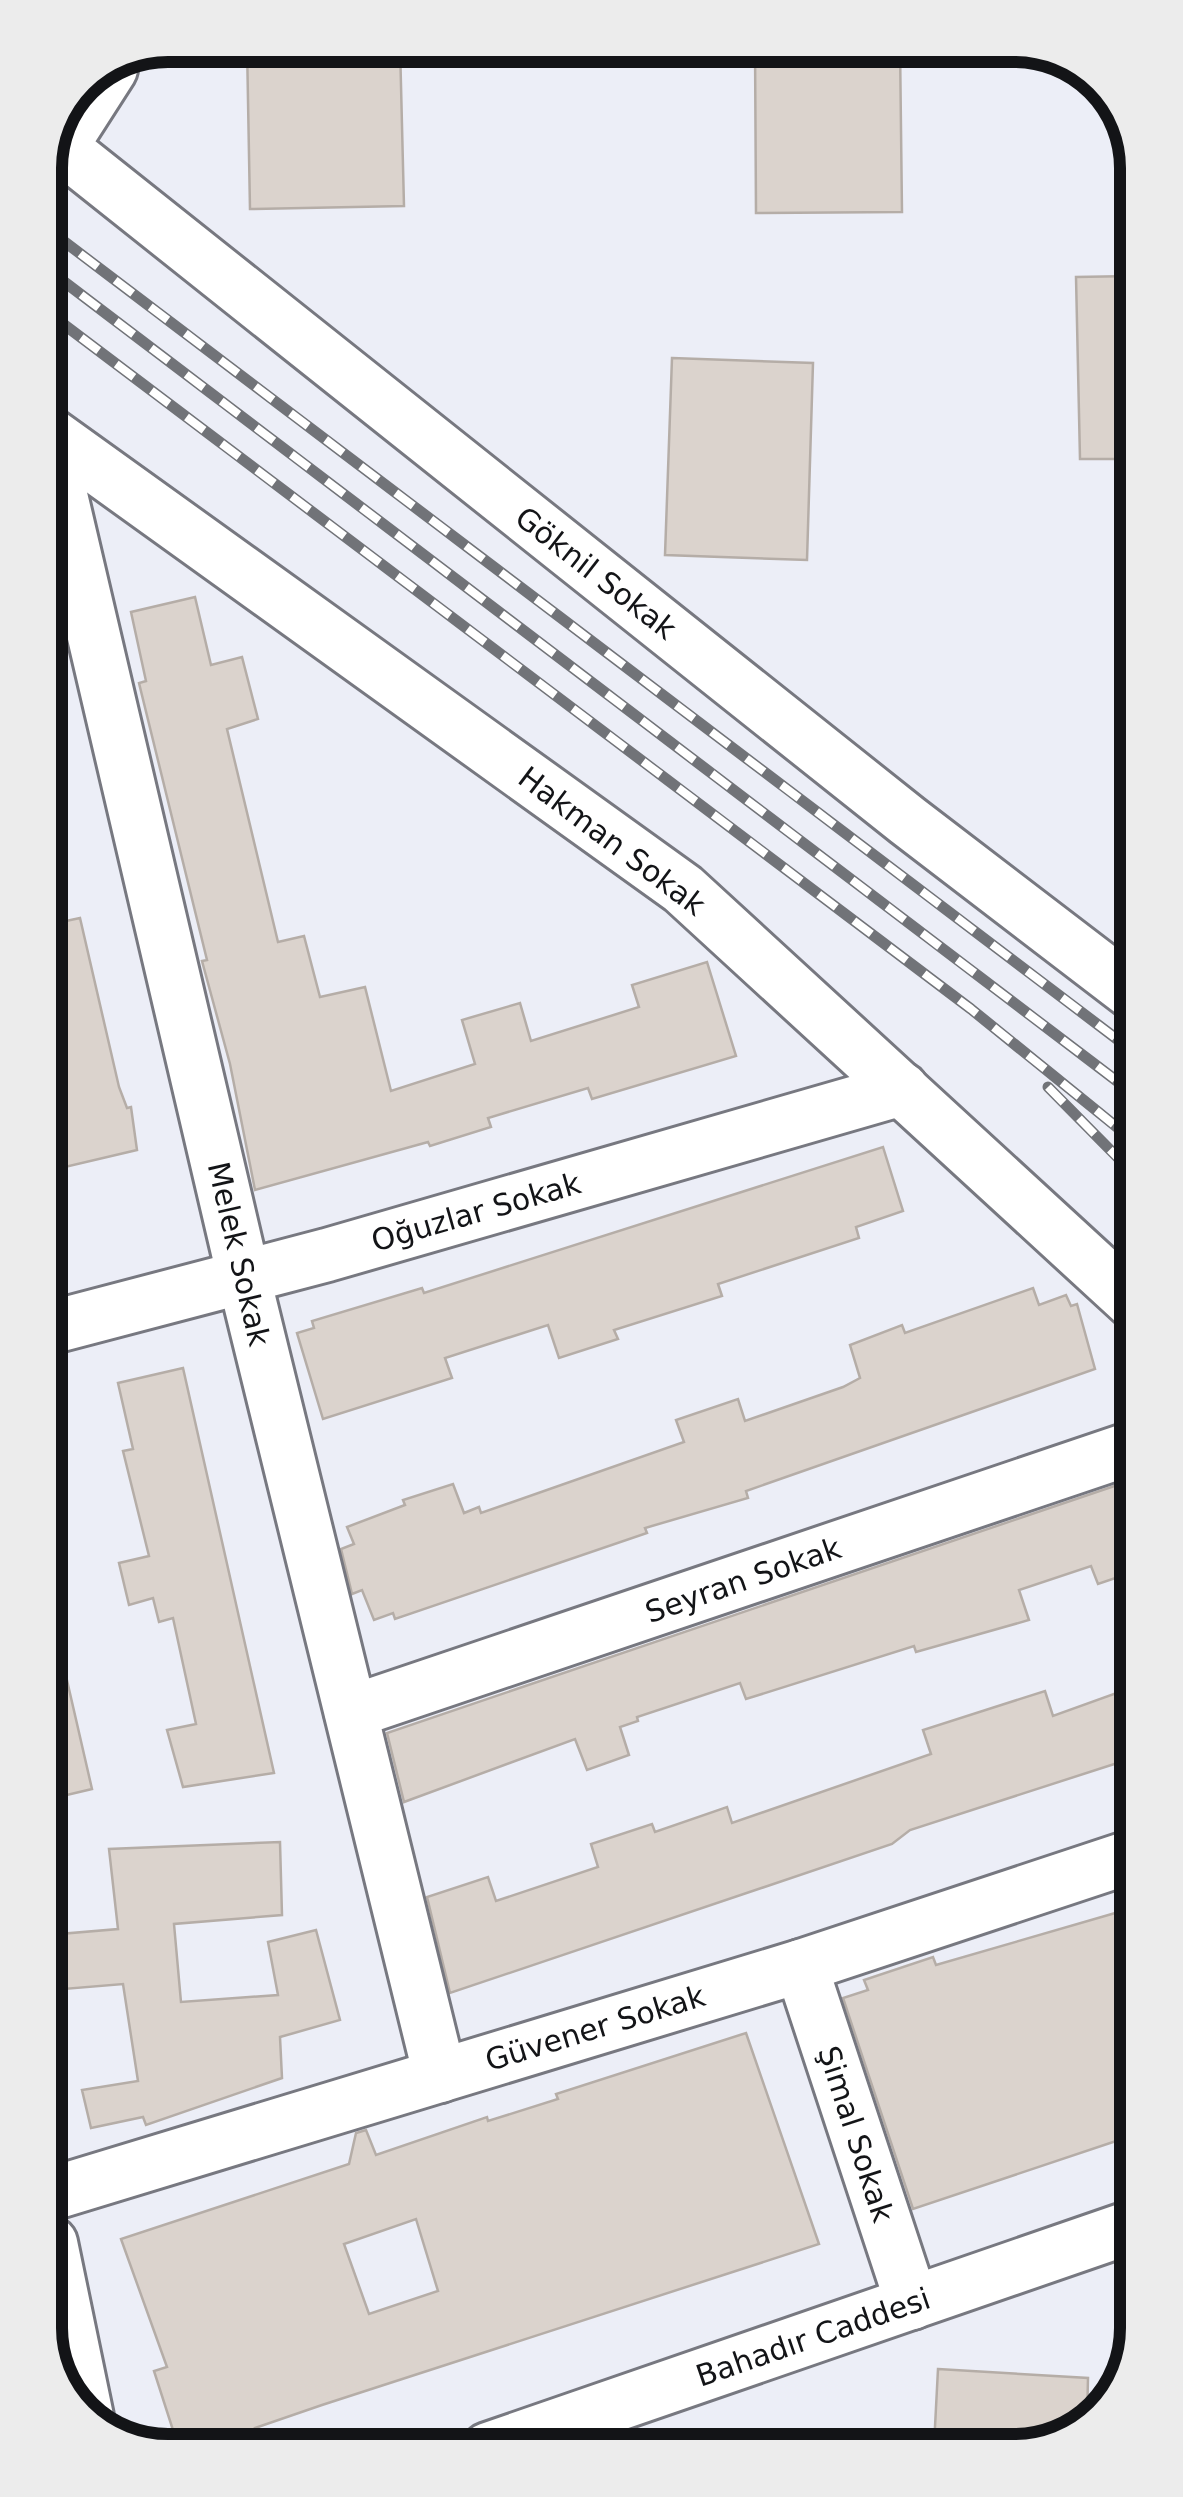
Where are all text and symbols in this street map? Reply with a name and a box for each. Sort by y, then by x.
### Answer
street label: Göknil Sokak [509,499,684,647]
street label: Hakman Sokak [512,759,713,923]
street label: Melek Sokak [201,1158,277,1350]
street label: Oğuzlar Sokak [367,1165,585,1259]
street label: Seyran Sokak [641,1530,846,1630]
street label: Güvener Sokak [481,1978,710,2078]
street label: Şimal Sokak [811,2042,901,2227]
street label: Bahadır Caddesi [691,2280,935,2394]

